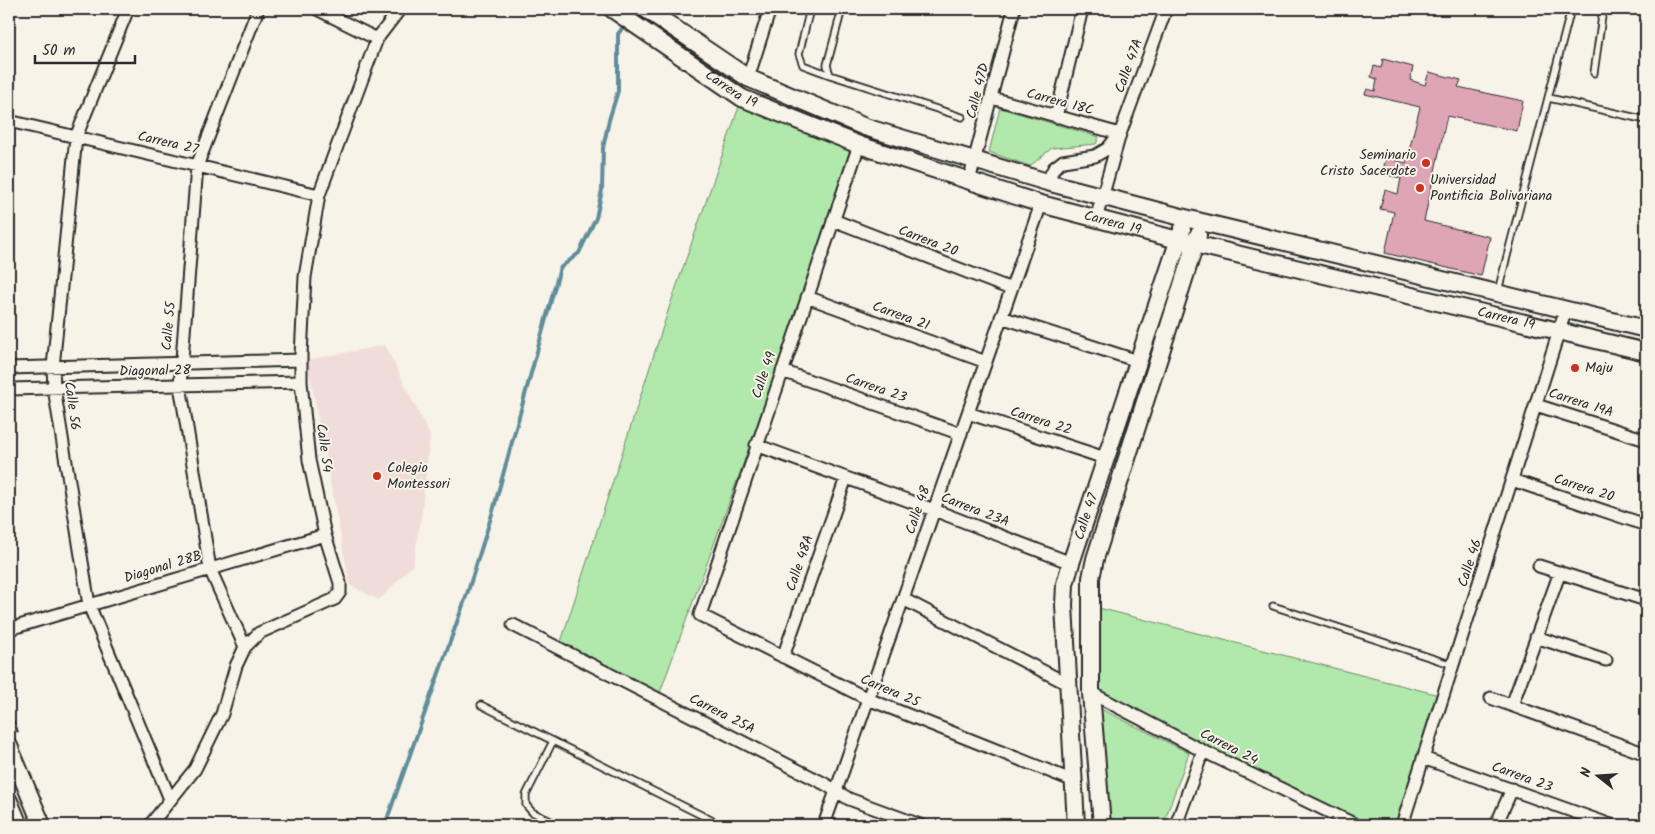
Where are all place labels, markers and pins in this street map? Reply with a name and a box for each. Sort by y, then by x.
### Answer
place label: Seminario Cristo Sacerdote [1320,144,1417,182]
marker: Seminario Cristo Sacerdote [1420,157,1432,169]
place label: Universidad Pontificia Bolivariana [1430,169,1552,207]
marker: Universidad Pontificia Bolivariana [1414,182,1426,194]
place label: Maju [1585,357,1613,379]
marker: Maju [1569,362,1581,374]
place label: Colegio Montessori [387,457,450,495]
marker: Colegio Montessori [371,470,383,482]

